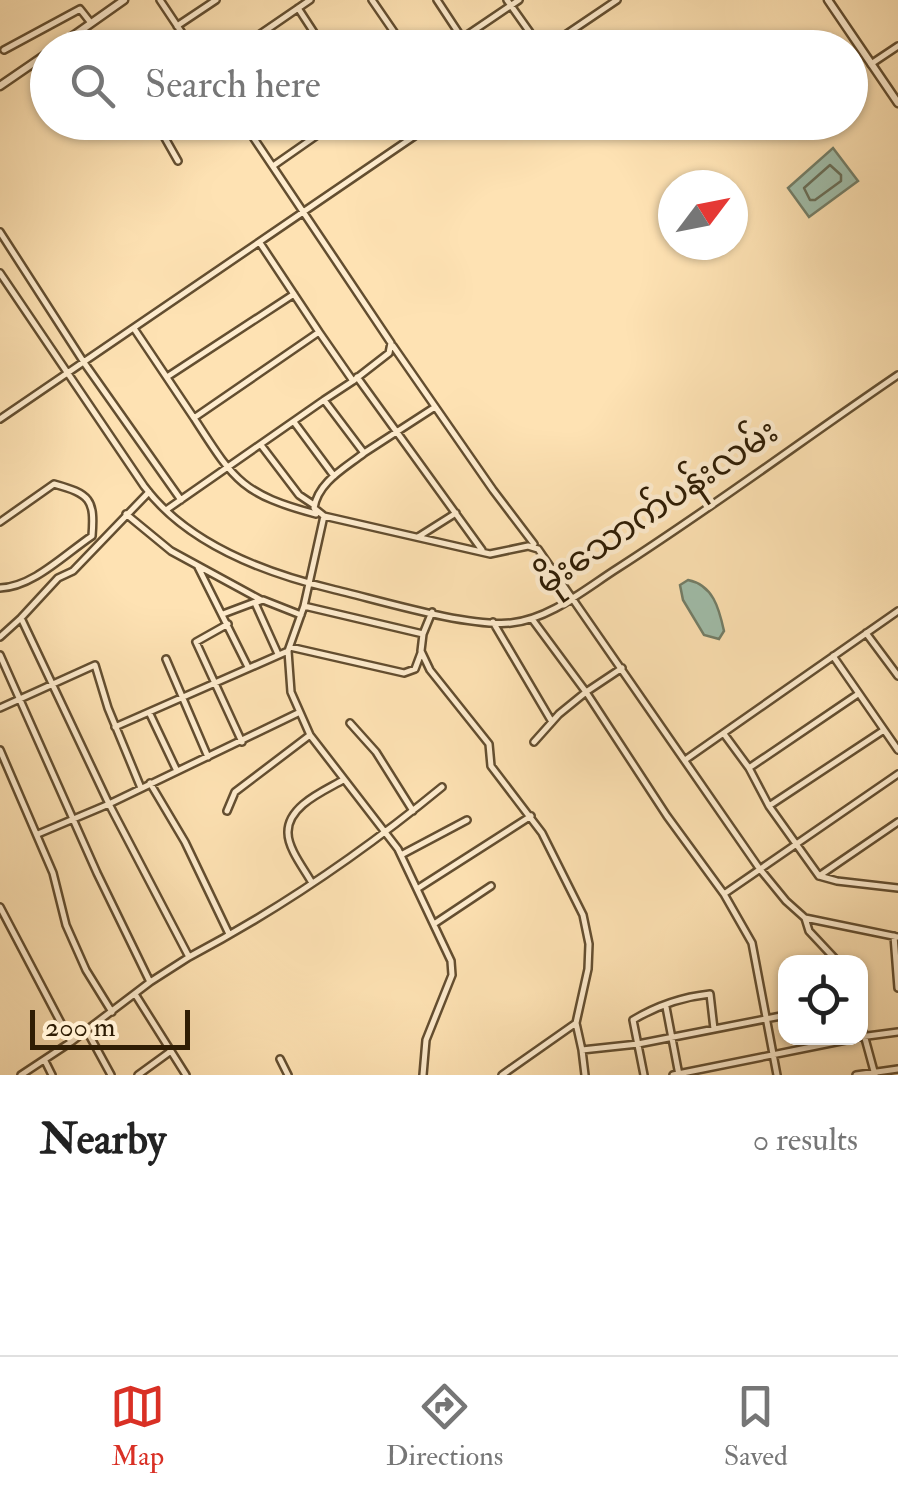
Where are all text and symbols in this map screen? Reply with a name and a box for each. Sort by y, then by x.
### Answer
search box [30,30,868,140]
icon: search [65,58,120,113]
text: Search here [145,61,321,109]
north arrow [658,170,748,260]
street label: မိုးသောက်ပန်းလမ်း [526,407,789,609]
map controls [778,955,868,1045]
button: locate [778,955,868,1045]
scale bar [30,1005,190,1050]
text: 200 m [45,1010,116,1045]
text: Nearby [40,1114,166,1166]
text: 0 results [753,1120,858,1160]
tab: Map [110,1379,165,1474]
tab: Directions [386,1379,503,1474]
tab: Saved [724,1379,788,1474]

